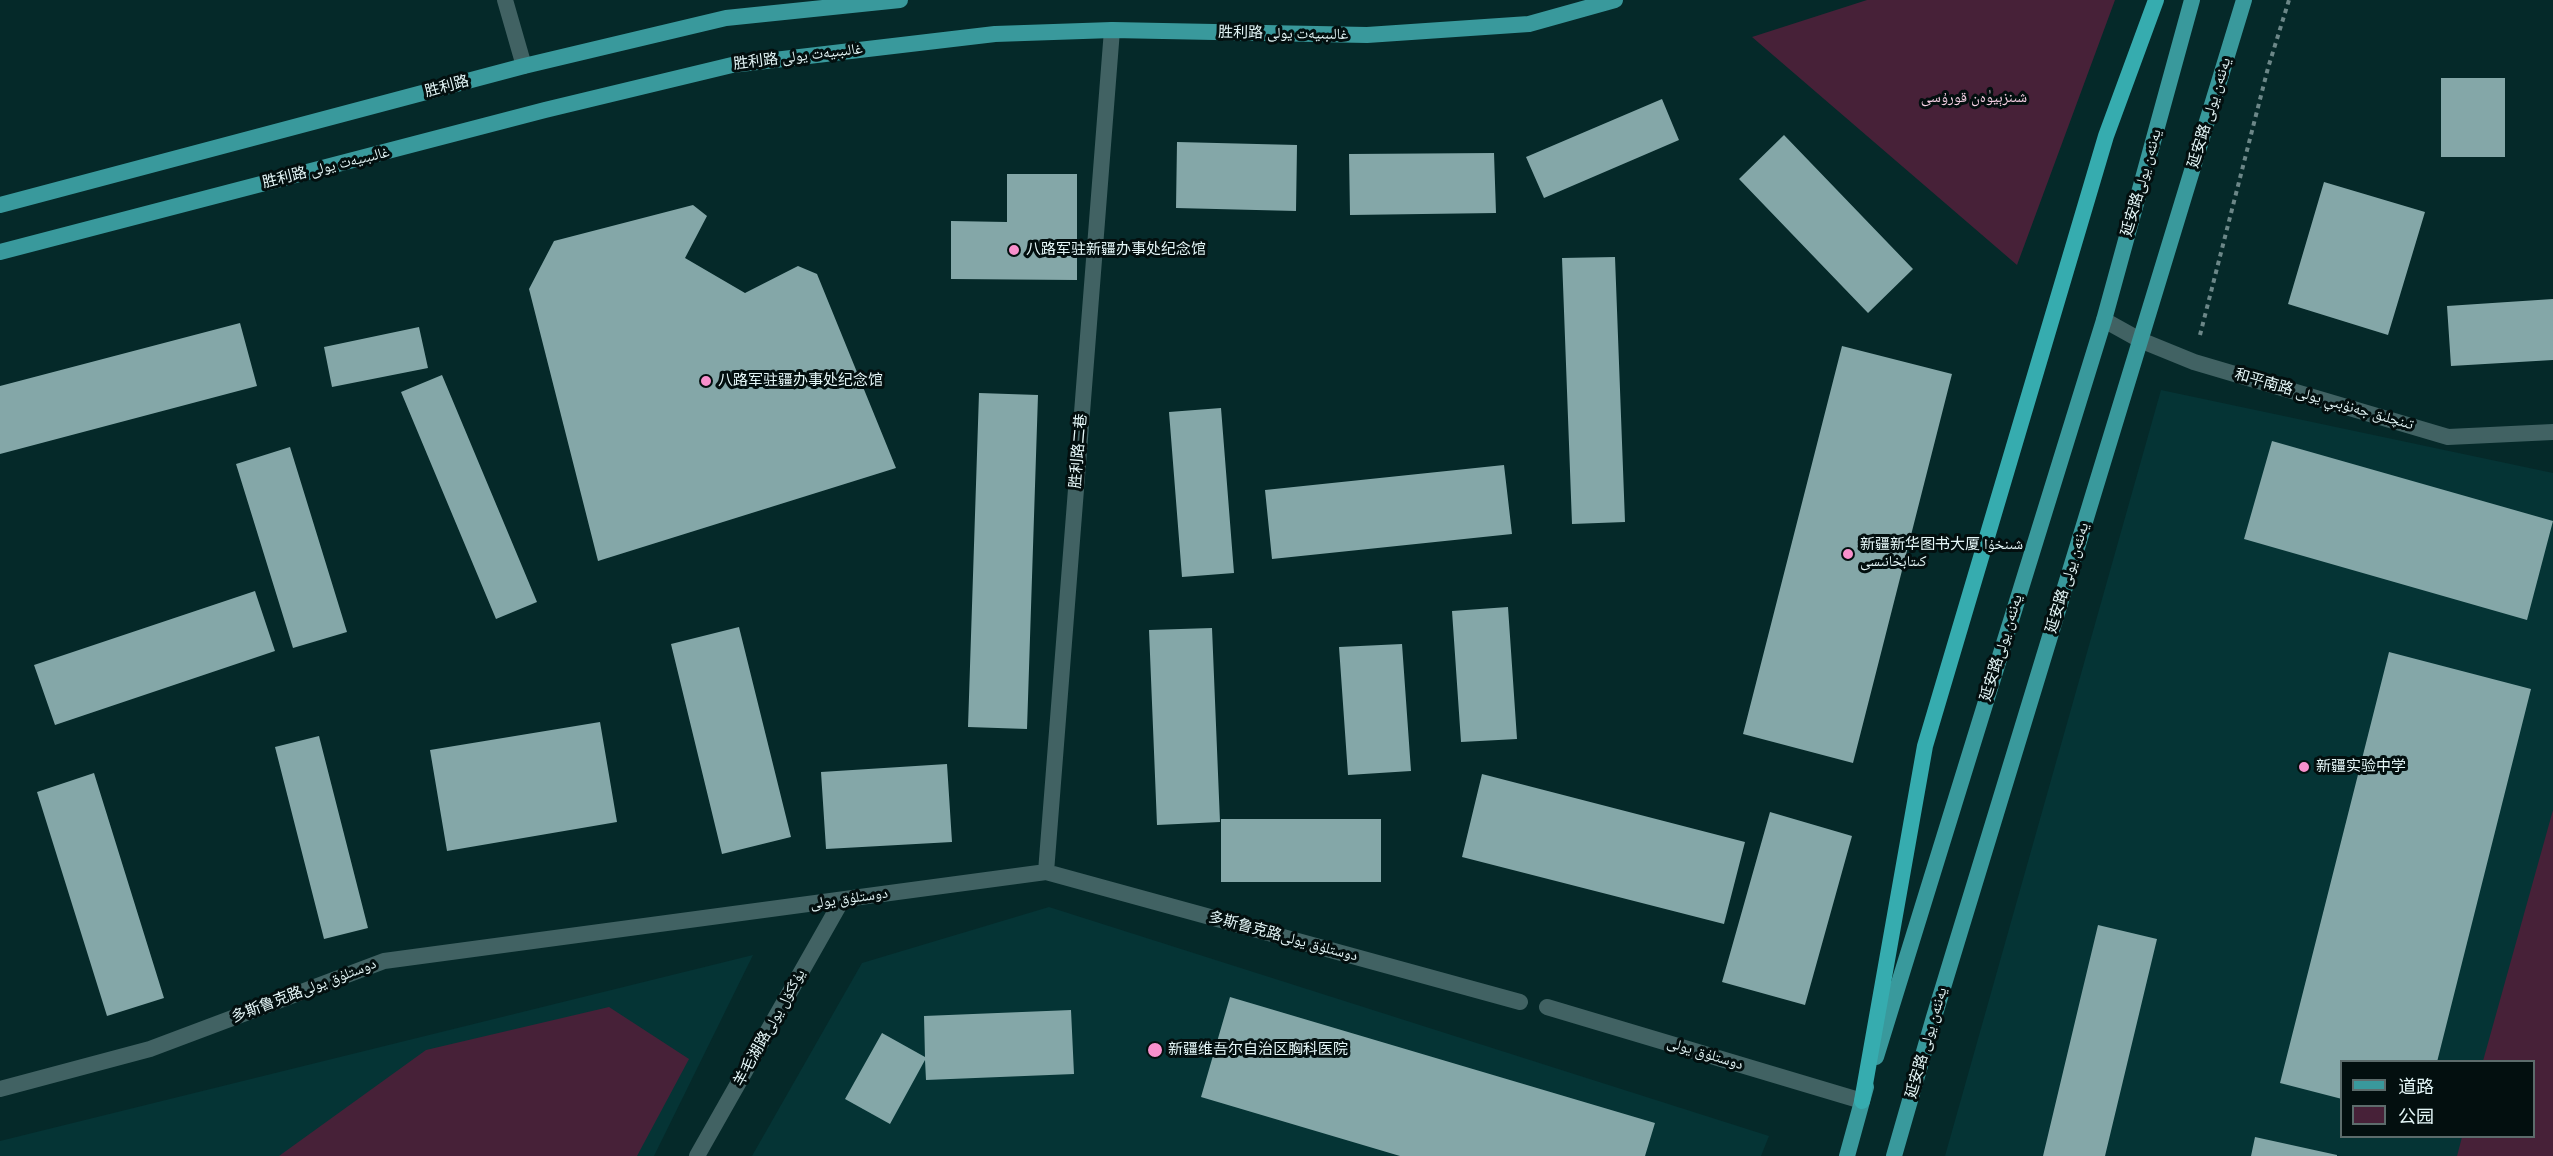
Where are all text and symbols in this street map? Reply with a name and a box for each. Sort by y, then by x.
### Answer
street label: 胜利路 غالىبىيەت يولى [1218,24,1348,44]
street label: 胜利路 غالىبىيەت يولى [732,40,864,74]
street label: 延安路 يەنئەن يولى [2185,56,2235,170]
street label: 胜利路 [423,72,471,102]
park label: شىنزېيۈەن قورۇسى [1921,89,2027,107]
street label: 延安路يەنئەن يولى [2118,127,2166,239]
street label: 胜利路 غالىبىيەت يولى [261,144,391,192]
place label: 八路军驻新疆办事处纪念馆 [1026,241,1206,259]
marker: 八路军驻新疆办事处纪念馆 [1007,243,1021,257]
street label: 和平南路 تىنچلىق جەنۇبىي يولى [2232,366,2416,434]
place label: 八路军驻疆办事处纪念馆 [718,372,883,390]
marker: 八路军驻疆办事处纪念馆 [699,374,713,388]
street label: 胜利路二巷 [1067,413,1091,489]
street label: 延安路 يەنئەن يولى [2043,521,2093,635]
place label: 新疆新华图书大厦 شىنخۇا كىتابخانىسى [1860,536,2023,571]
marker: 新疆新华图书大厦 شىنخۇا كىتابخانىسى [1841,547,1855,561]
street label: 延安路يەنئەن يولى [1977,592,2027,704]
place label: 新疆实验中学 [2316,758,2406,776]
marker: 新疆实验中学 [2297,760,2311,774]
street label: دوستلۇق يولى [809,885,889,913]
street label: 多斯鲁克路دوستلۇق يولى [1207,908,1359,966]
street label: 多斯鲁克路دوستلۇق يولى [229,955,379,1027]
street label: 羊毛湖路يۇڭكۆل يولى [730,966,810,1090]
street label: 延安路 يەنئەن يولى [1903,985,1951,1101]
street label: دوستلۇق يولى [1665,1034,1745,1074]
marker: 新疆维吾尔自治区胸科医院 [1146,1041,1164,1059]
place label: 新疆维吾尔自治区胸科医院 [1168,1041,1348,1059]
legend [2340,1060,2535,1138]
text: 道路 [2398,1075,2434,1099]
text: 公园 [2398,1105,2434,1129]

